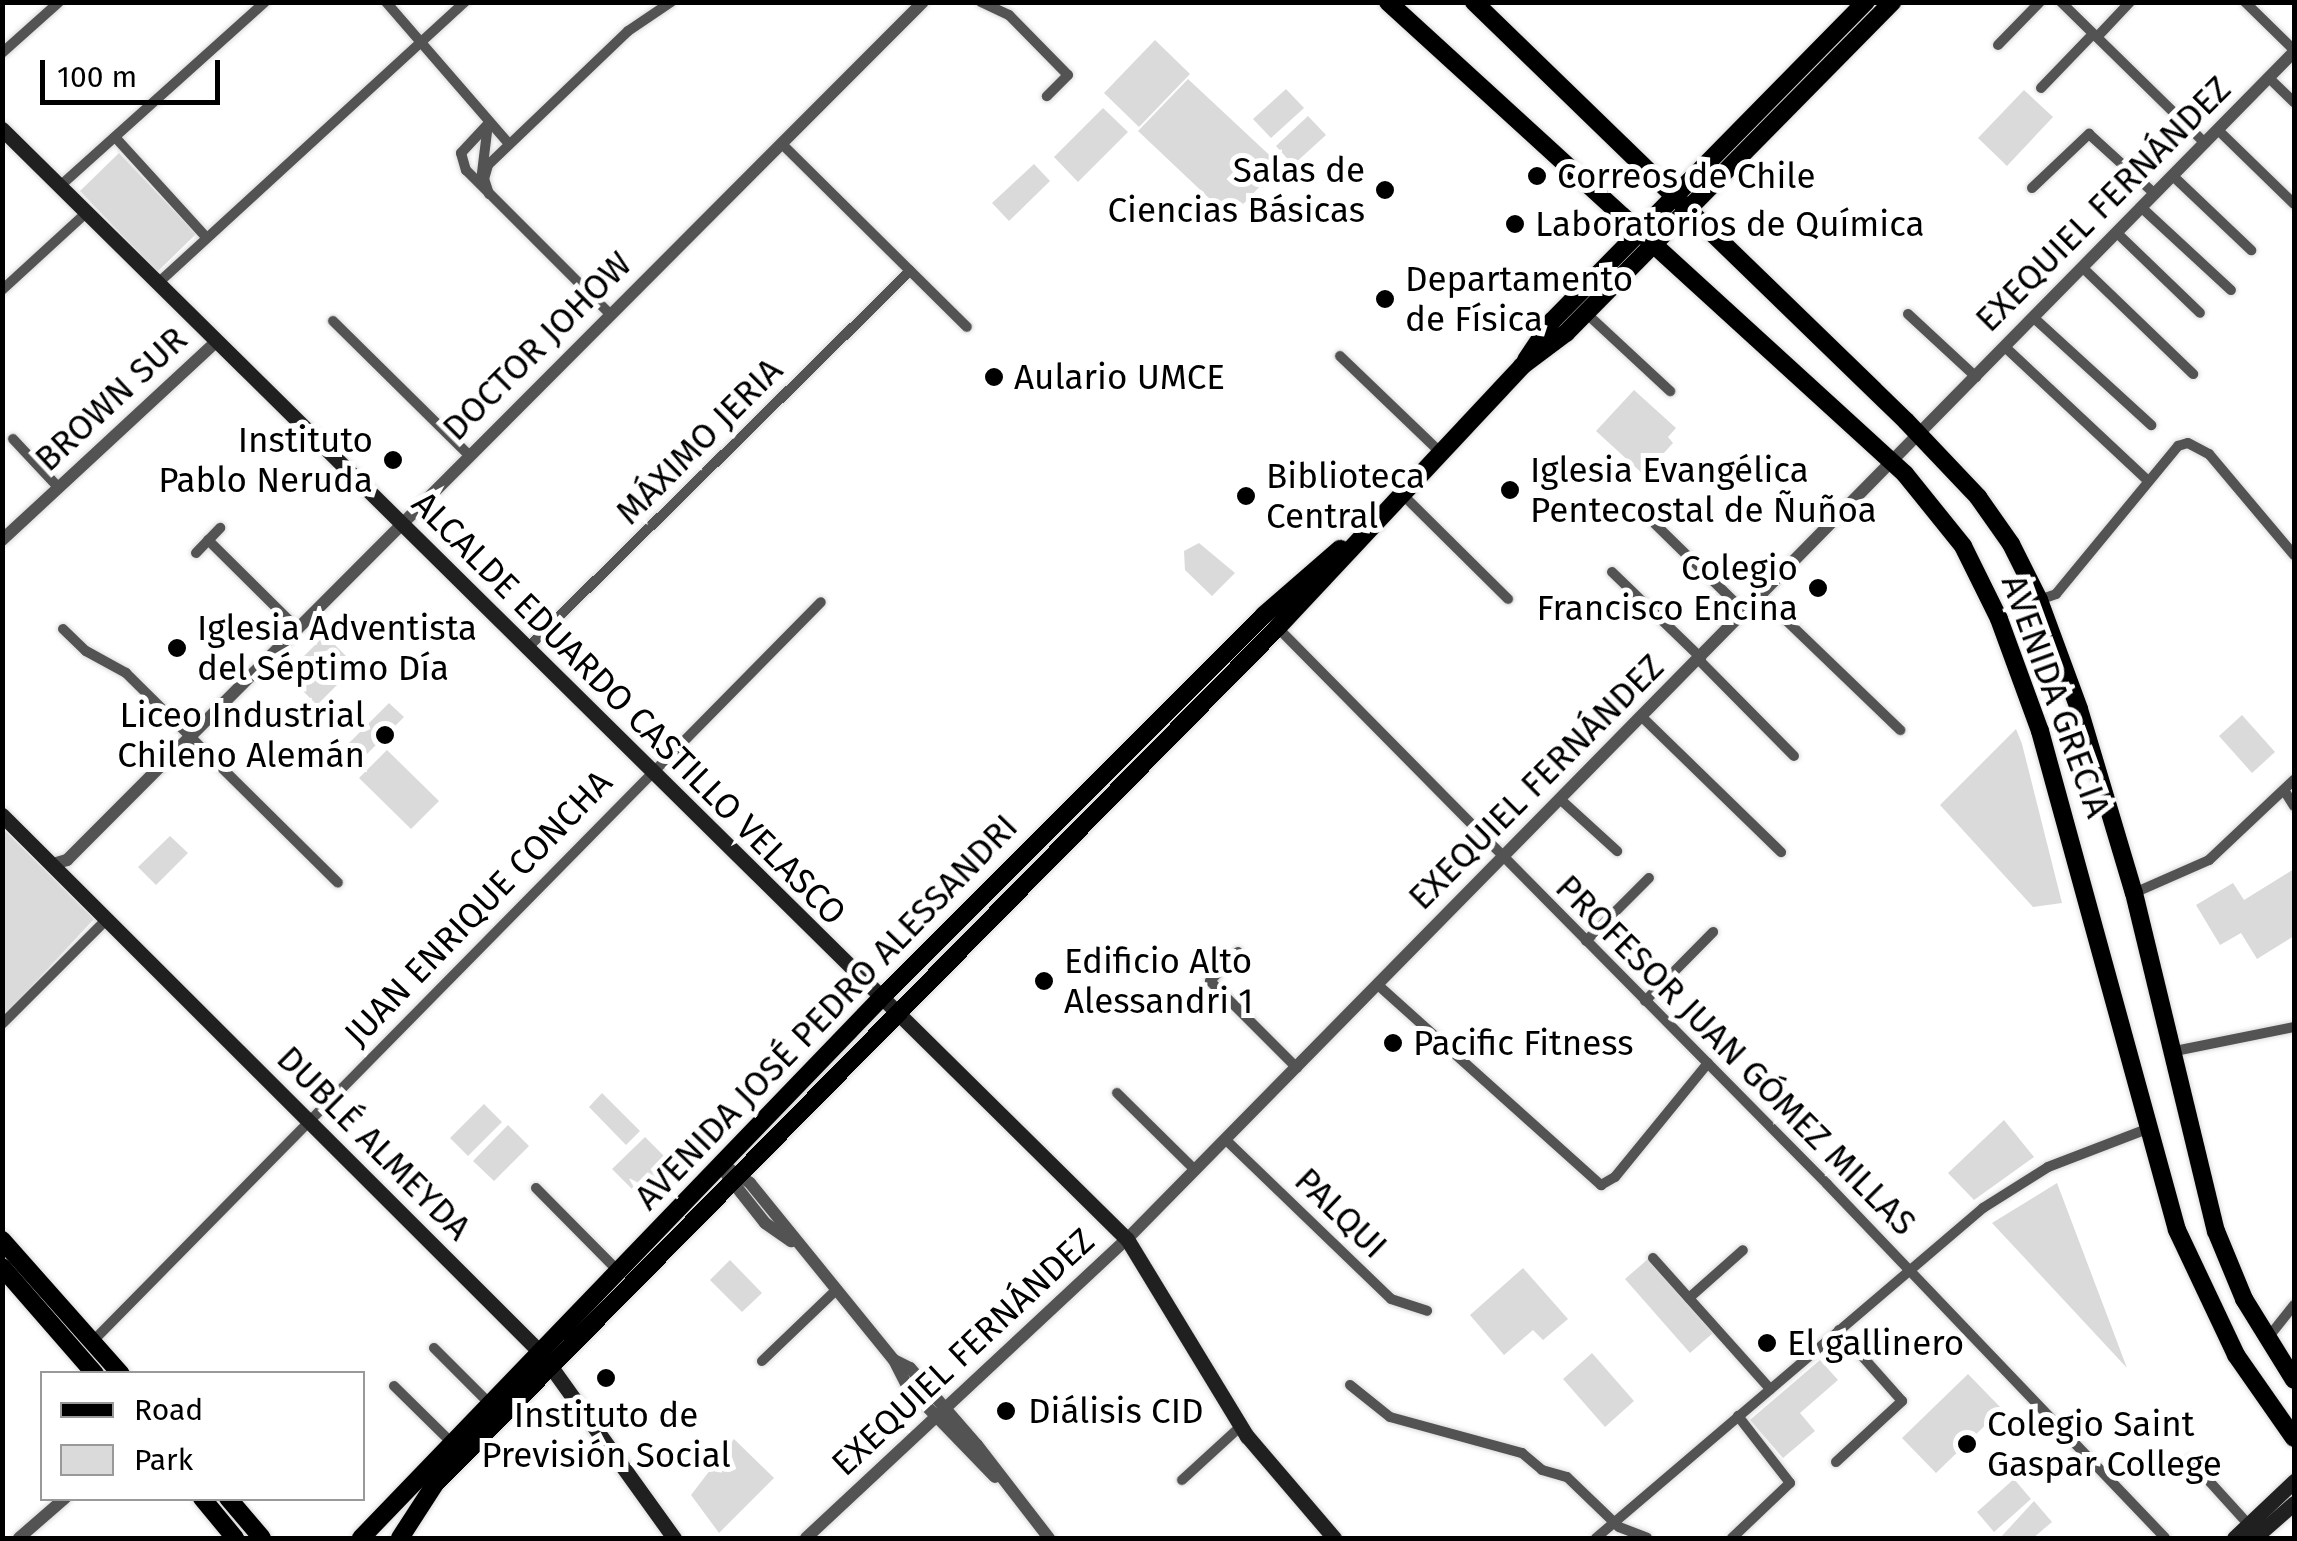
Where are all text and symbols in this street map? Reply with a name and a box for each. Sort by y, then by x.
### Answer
scale bar [45,40,225,102]
text: 100 m [57,59,137,95]
street label: EXEQUIEL FERNÁNDEZ [1967,68,2239,340]
place label: Salas de Ciencias Básicas [1107,149,1365,231]
place label: Correos de Chile [1557,155,1816,197]
marker: Correos de Chile [1526,165,1548,187]
marker: Salas de Ciencias Básicas [1374,179,1396,201]
place label: Laboratorios de Química [1535,203,1925,245]
marker: Laboratorios de Química [1504,213,1526,235]
street label: DOCTOR JOHOW [434,243,640,449]
place label: Departamento de Física [1405,258,1633,340]
marker: Departamento de Física [1374,288,1396,310]
street label: BROWN SUR [27,318,195,480]
street label: MÁXIMO JERIA [607,349,791,533]
place label: Aulario UMCE [1014,356,1225,398]
marker: Aulario UMCE [983,366,1005,388]
place label: Instituto Pablo Neruda [158,419,373,501]
marker: Instituto Pablo Neruda [382,449,404,471]
place label: Iglesia Evangélica Pentecostal de Ñuñoa [1530,449,1877,531]
place label: Biblioteca Central [1266,455,1425,537]
marker: Iglesia Evangélica Pentecostal de Ñuñoa [1499,479,1521,501]
street label: ALCALDE EDUARDO CASTILLO VELASCO [403,482,855,934]
marker: Biblioteca Central [1235,485,1257,507]
place label: Colegio Francisco Encina [1536,547,1798,629]
street label: AVENIDA GRECIA [1993,569,2119,823]
marker: Colegio Francisco Encina [1807,577,1829,599]
place label: Iglesia Adventista del Séptimo Día [197,607,477,689]
marker: Iglesia Adventista del Séptimo Día [166,637,188,659]
street label: EXEQUIEL FERNÁNDEZ [1400,646,1672,918]
place label: Liceo Industrial Chileno Alemán [117,694,365,776]
marker: Liceo Industrial Chileno Alemán [374,724,396,746]
street label: JUAN ENRIQUE CONCHA [336,762,620,1054]
street label: AVENIDA JOSÉ PEDRO ALESSANDRI [626,806,1026,1218]
street label: PROFESOR JUAN GÓMEZ MILLAS [1547,866,1925,1244]
place label: Edificio Alto Alessandri 1 [1064,940,1253,1022]
marker: Edificio Alto Alessandri 1 [1033,970,1055,992]
place label: Pacific Fitness [1413,1022,1634,1064]
marker: Pacific Fitness [1382,1032,1404,1054]
street label: DUBLÉ ALMEYDA [268,1037,480,1249]
street label: PALQUI [1286,1159,1396,1267]
street label: EXEQUIEL FERNÁNDEZ [823,1220,1103,1484]
place label: El gallinero [1787,1322,1964,1364]
marker: El gallinero [1756,1332,1778,1354]
marker: Instituto de Previsión Social [595,1367,617,1389]
legend [40,1371,365,1501]
place label: Diálisis CID [1028,1390,1204,1432]
text: Road [134,1392,203,1428]
place label: Instituto de Previsión Social [481,1394,731,1476]
marker: Diálisis CID [993,1398,1019,1424]
place label: Colegio Saint Gaspar College [1987,1403,2222,1485]
marker: Colegio Saint Gaspar College [1956,1433,1978,1455]
text: Park [134,1442,193,1478]

